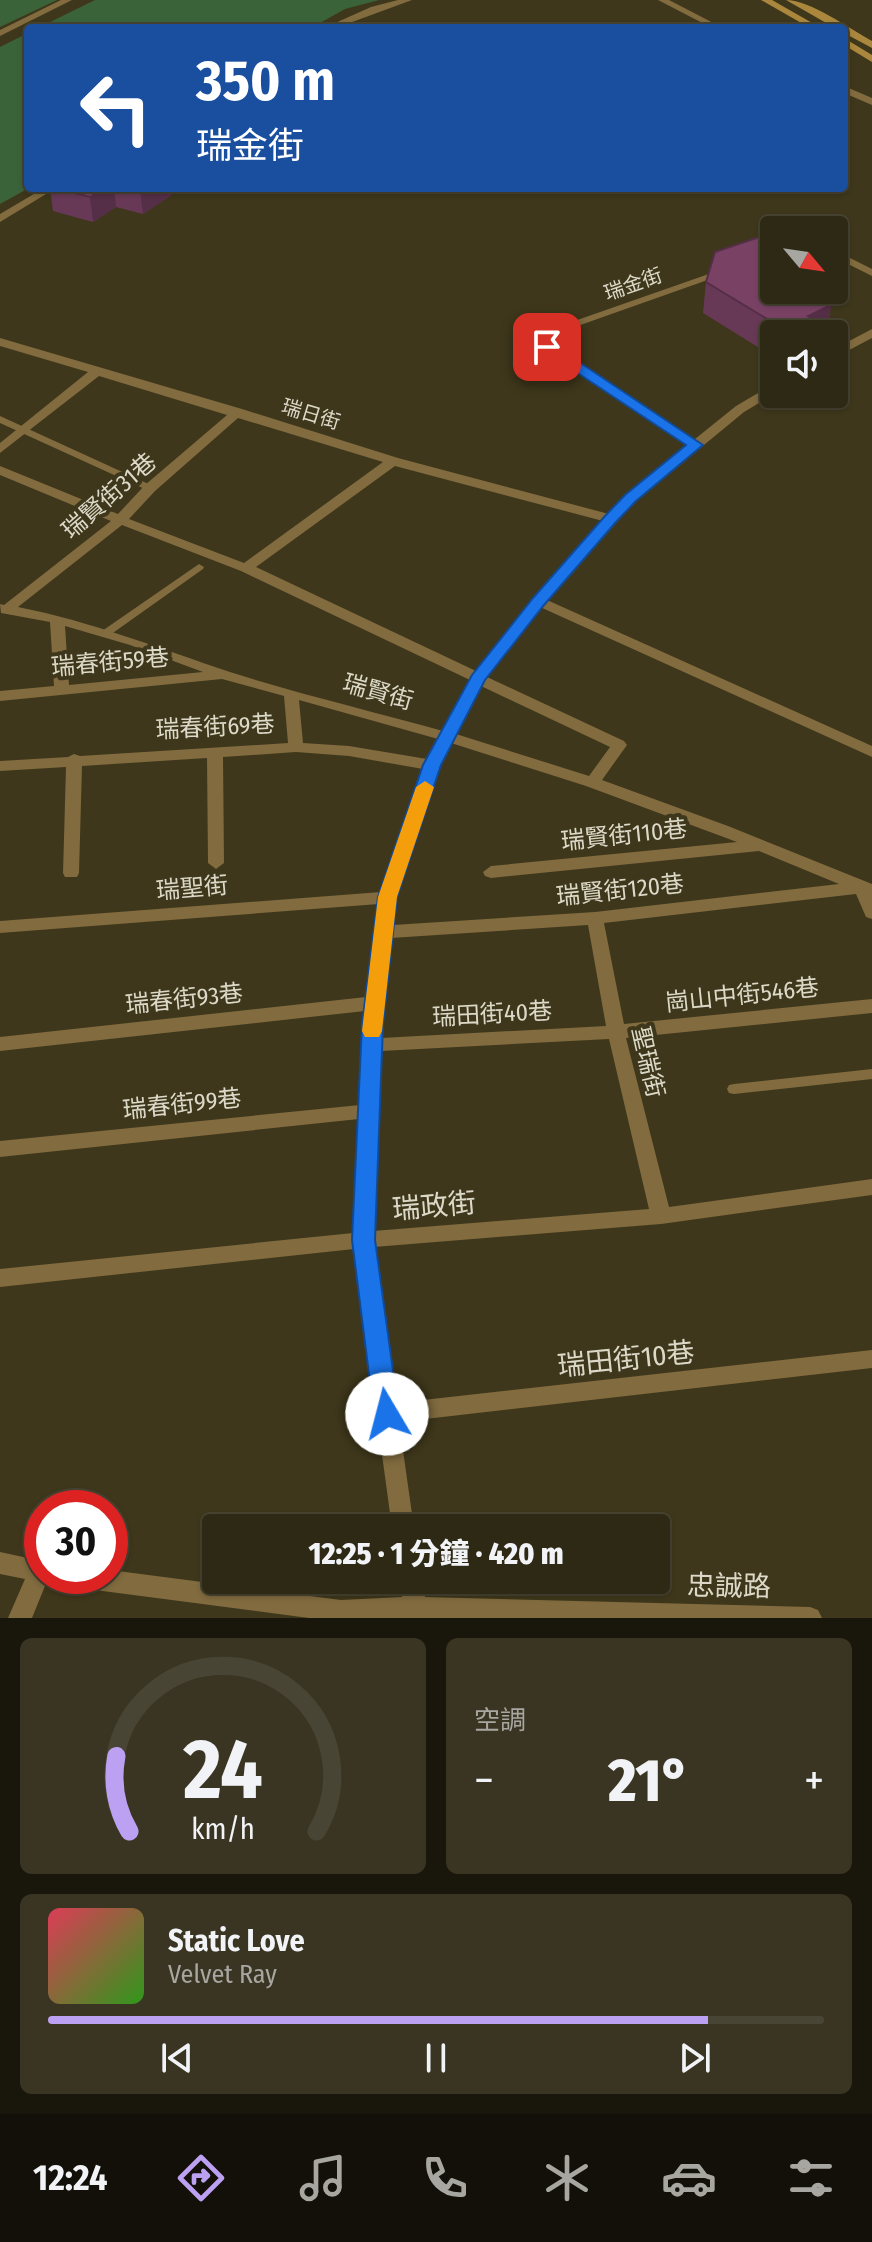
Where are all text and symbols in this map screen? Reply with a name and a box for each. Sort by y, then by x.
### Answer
text: 350 m [196,48,335,115]
icon: left [64,56,168,160]
text: 瑞金街 [196,124,304,168]
north arrow [760,216,848,304]
map controls [760,216,848,408]
street label: 瑞金街 [601,263,665,305]
pin [513,313,581,381]
button: sound [760,320,848,408]
icon: arrive [525,325,569,369]
street label: 瑞日街 [279,394,343,434]
street label: 瑞賢街31巷 [56,448,162,544]
street label: 瑞春街59巷 [50,643,170,681]
street label: 瑞賢街 [340,669,416,715]
street label: 瑞春街69巷 [155,710,275,744]
street label: 瑞賢街110巷 [559,814,689,856]
street label: 瑞賢街120巷 [555,869,685,911]
street label: 瑞聖街 [155,871,229,905]
street label: 崗山中街546巷 [664,973,820,1017]
street label: 瑞春街93巷 [124,979,244,1019]
street label: 瑞田街40巷 [431,997,553,1031]
street label: 聖瑞街 [626,1024,670,1100]
street label: 瑞春街99巷 [121,1084,243,1124]
street label: 瑞政街 [391,1186,477,1226]
street label: 瑞田街10巷 [556,1335,696,1383]
position arrow [345,1372,429,1456]
speed limit sign: 30 [24,1490,128,1594]
text: 12:25 · 1 分鐘 · 420 m [309,1536,563,1572]
street label: 忠誠路 [687,1569,771,1603]
text: 空調 [474,1705,526,1736]
text: 24 [182,1720,263,1820]
text: 21° [608,1745,690,1817]
text: − [474,1754,494,1807]
text: + [804,1754,824,1807]
text: km/h [191,1812,255,1847]
text: Static Love [168,1923,305,1959]
text: Velvet Ray [168,1959,277,1990]
icon: previous [155,2036,199,2080]
icon: pause [414,2036,458,2080]
icon: next [673,2036,717,2080]
icon: directions [173,2150,229,2206]
icon: music [295,2150,351,2206]
icon: phone [417,2150,473,2206]
icon: climate [539,2150,595,2206]
icon: car [661,2150,717,2206]
icon: filters [783,2150,839,2206]
text: 12:24 [33,2156,108,2200]

